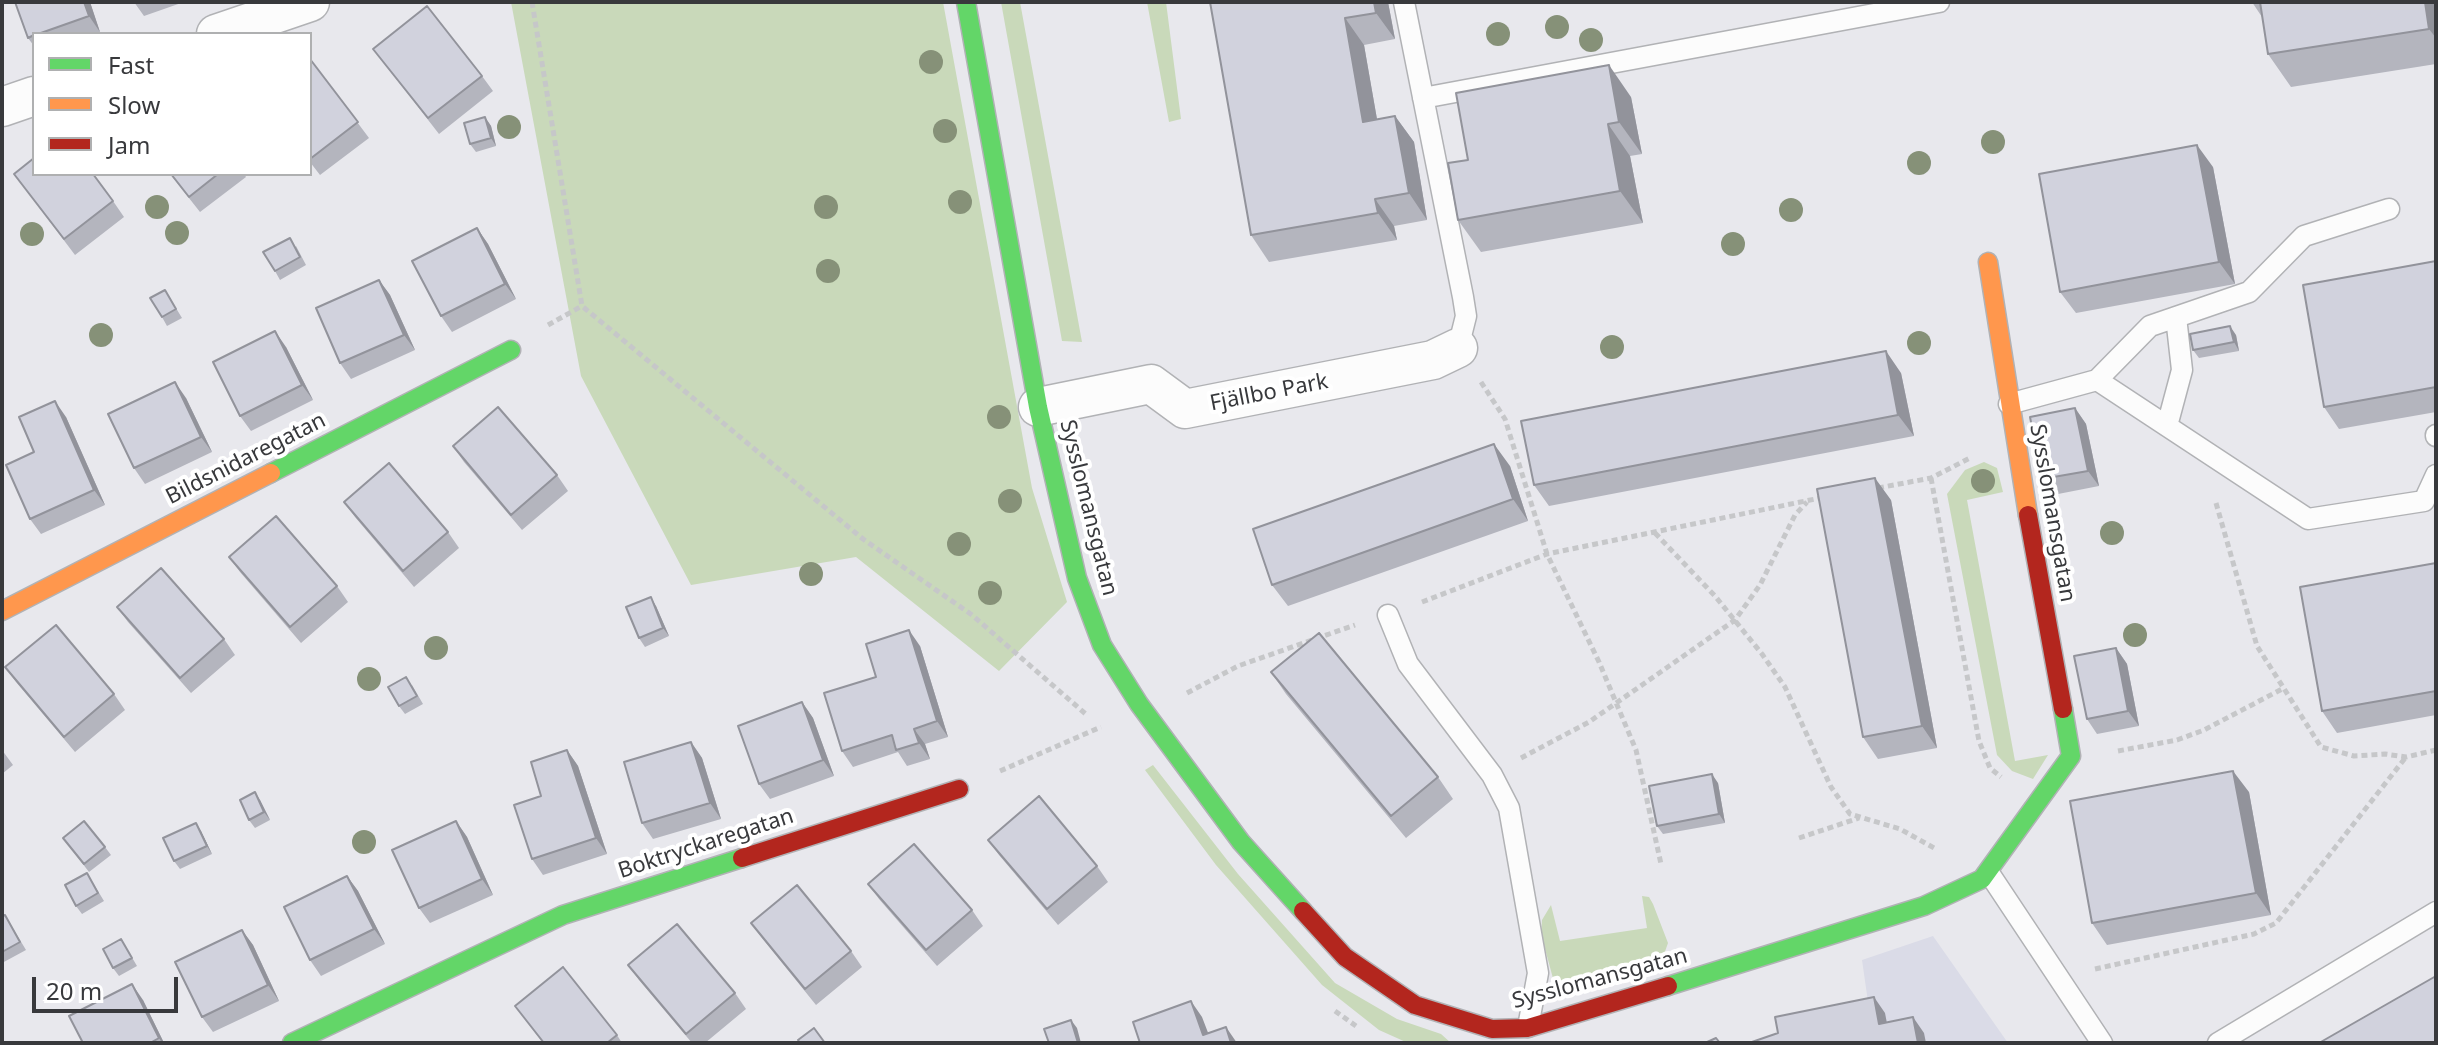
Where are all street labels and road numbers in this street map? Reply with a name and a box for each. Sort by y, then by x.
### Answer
street label: Fjällbo Park [1208,369,1330,417]
street label: Bildsnidaregatan [162,407,330,511]
street label: Sysslomansgatan [1053,417,1123,599]
street label: Sysslomansgatan [2023,422,2081,604]
street label: Boktryckaregatan [615,803,797,885]
street label: Sysslomansgatan [1510,943,1690,1015]

